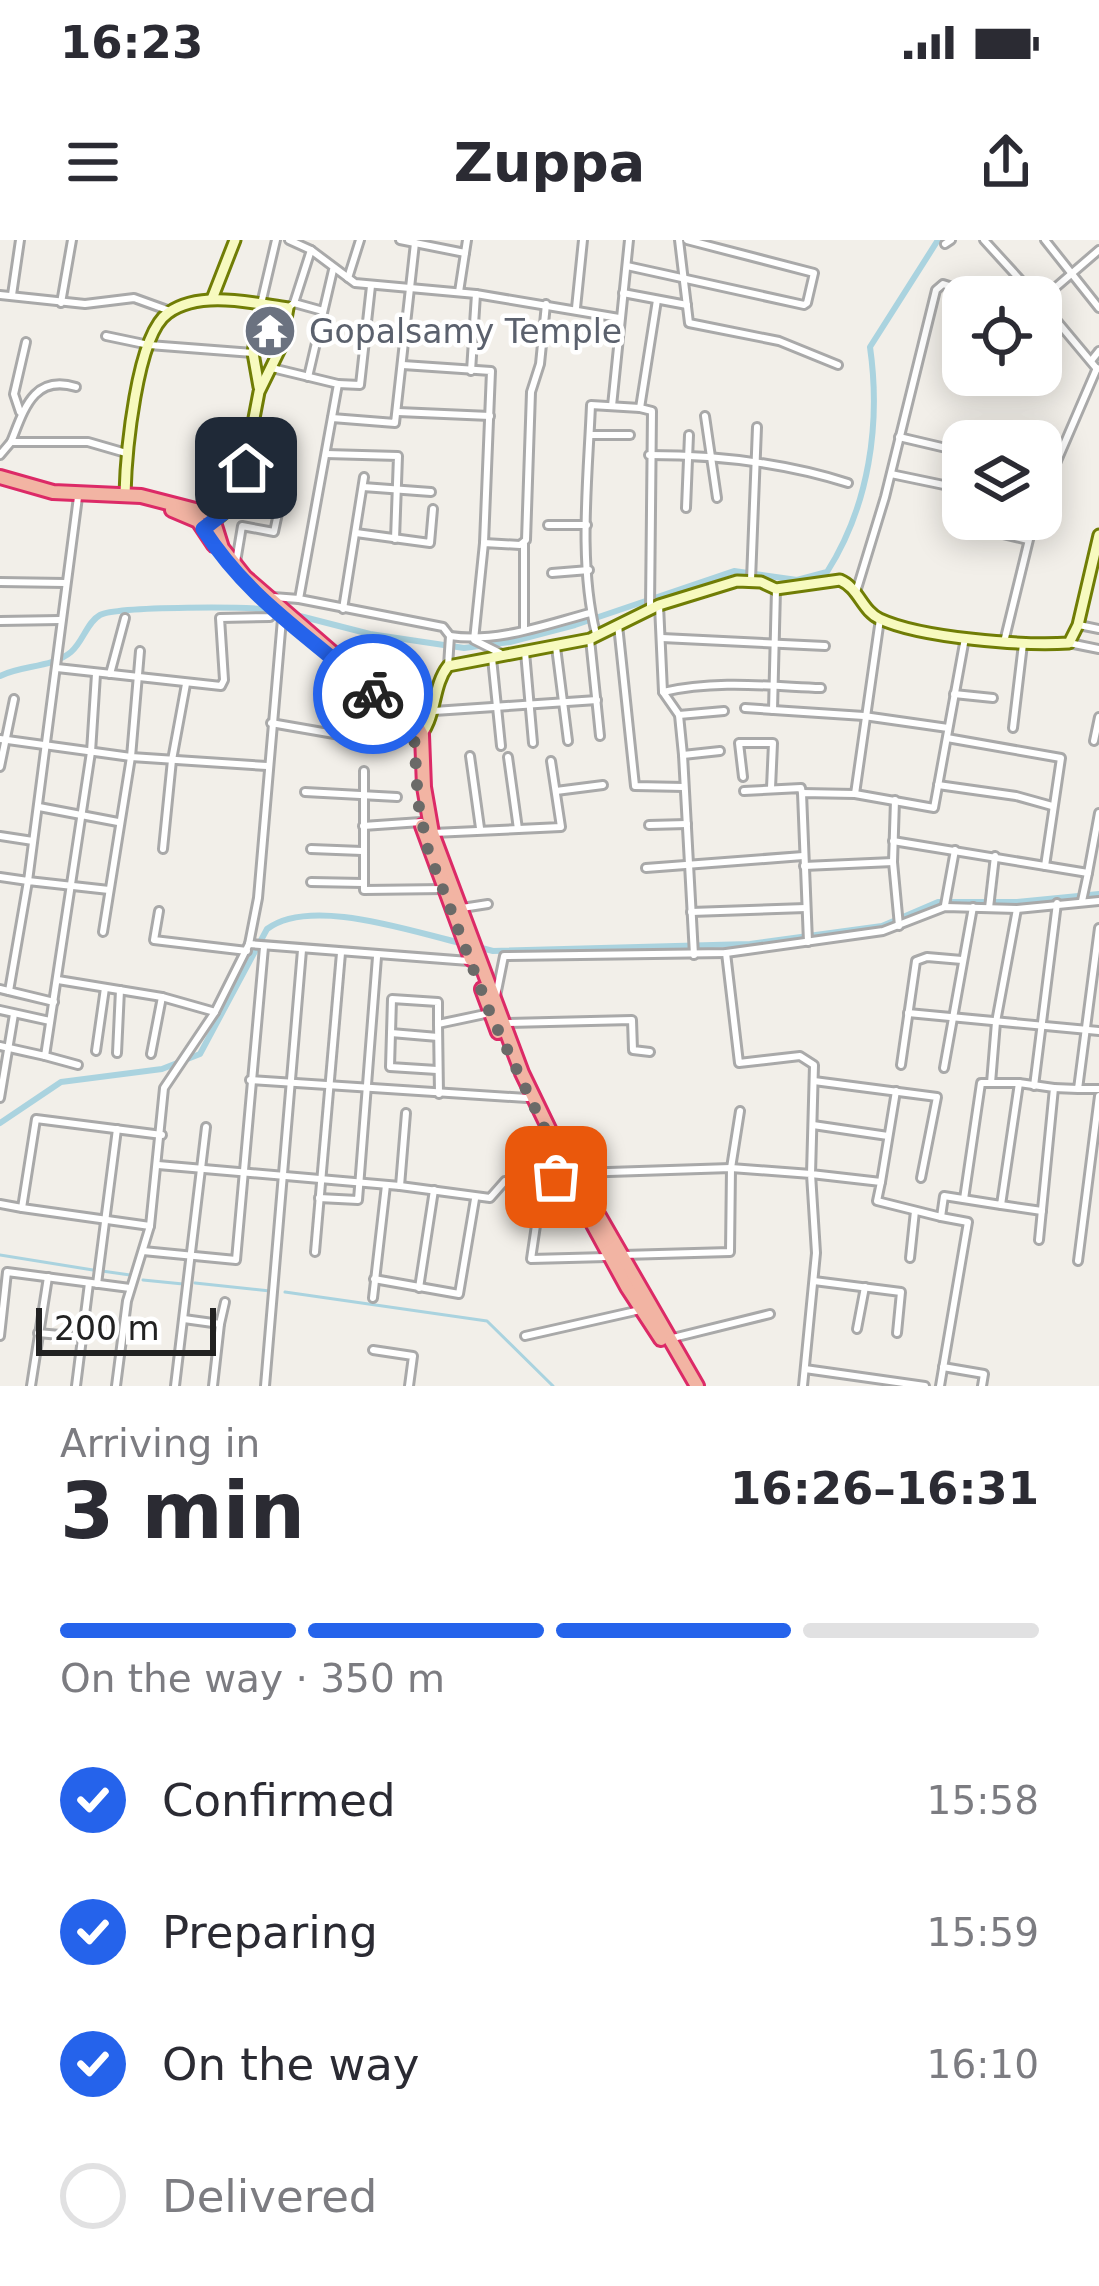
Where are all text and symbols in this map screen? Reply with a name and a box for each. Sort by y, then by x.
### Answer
text: 16:23 [60,16,203,69]
icon: menu [60,129,126,195]
icon: share [973,129,1039,195]
text: Zuppa [454,131,645,194]
map controls [942,276,1062,540]
button: locate [942,276,1062,396]
temple icon: Gopalsamy Temple [242,303,298,359]
place label: Gopalsamy Temple [309,312,622,351]
pin [195,417,297,519]
button: layers [942,420,1062,540]
icon: home [213,435,279,501]
courier [313,634,433,754]
icon: bike [340,661,406,727]
pin [505,1126,607,1228]
icon: bag [523,1144,589,1210]
scale bar [36,1302,216,1355]
text: 200 m [54,1309,160,1348]
text: Arriving in [60,1421,260,1466]
text: 16:26–16:31 [730,1462,1039,1515]
text: 3 min [60,1466,305,1556]
text: On the way · 350 m [60,1656,445,1701]
icon: check [60,1767,126,1833]
text: Confirmed [162,1774,396,1827]
text: 15:58 [927,1778,1039,1823]
icon: check [60,1899,126,1965]
text: Preparing [162,1906,378,1959]
text: 15:59 [927,1910,1039,1955]
icon: check [60,2031,126,2097]
text: On the way [162,2038,419,2091]
text: 16:10 [927,2042,1039,2087]
text: Delivered [162,2170,377,2223]

